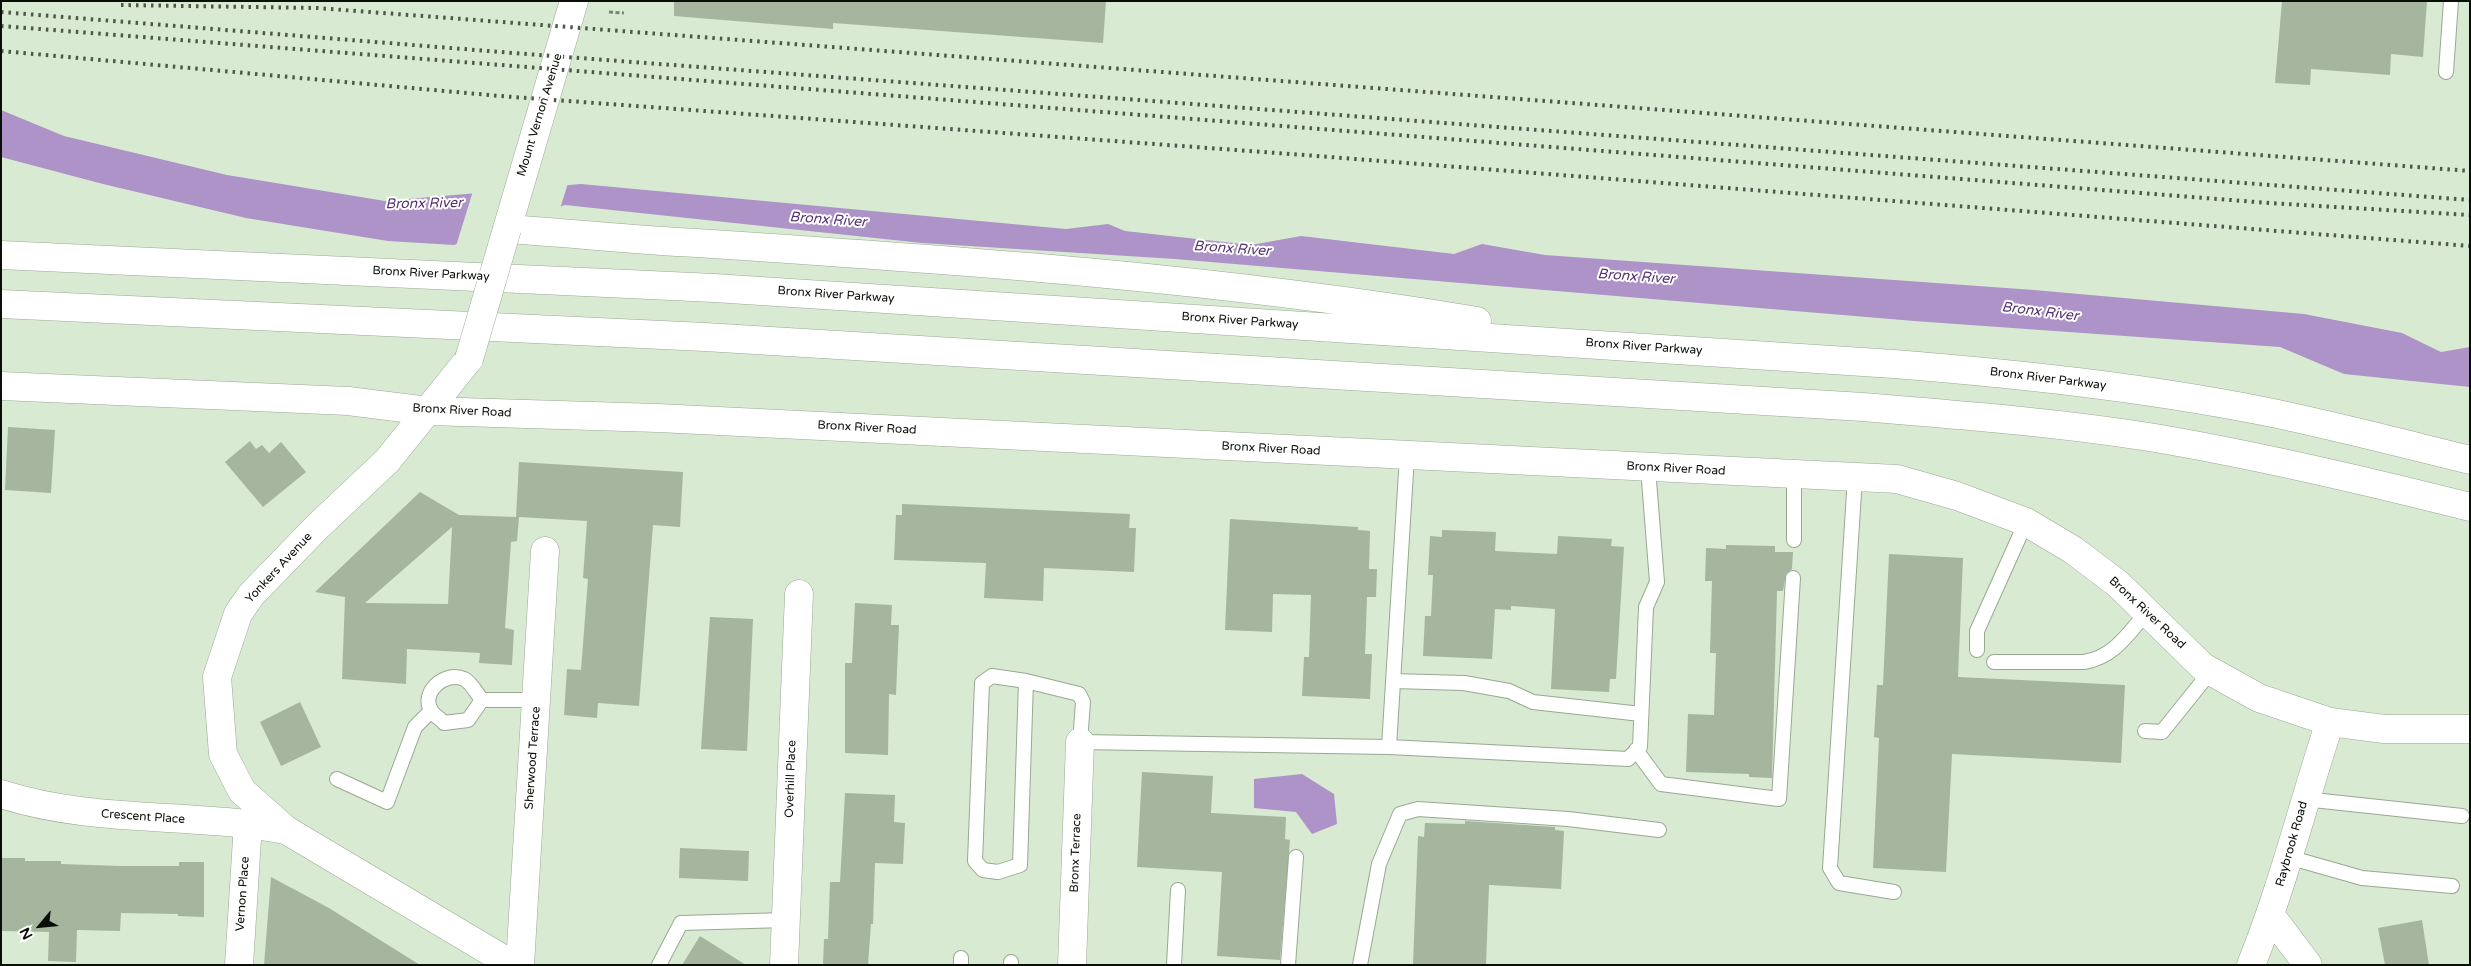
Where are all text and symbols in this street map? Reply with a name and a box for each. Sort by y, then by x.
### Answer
street label: Mount Vernon Avenue [514,52,566,178]
water label: Bronx River [385,195,463,213]
water label: Bronx River [789,209,867,231]
water label: Bronx River [1193,238,1271,260]
street label: Bronx River Parkway [372,264,490,284]
water label: Bronx River [1597,266,1675,288]
street label: Bronx River Parkway [777,284,895,306]
water label: Bronx River [2001,299,2079,325]
street label: Bronx River Parkway [1181,310,1299,332]
street label: Bronx River Parkway [1585,336,1703,358]
street label: Bronx River Parkway [1989,365,2107,393]
street label: Bronx River Road [412,401,512,421]
street label: Bronx River Road [817,418,917,438]
street label: Bronx River Road [1221,439,1321,459]
street label: Bronx River Road [1626,459,1726,479]
street label: Yonkers Avenue [243,530,315,606]
street label: Bronx River Road [2106,574,2188,652]
street label: Sherwood Terrace [522,706,544,810]
street label: Overhill Place [782,740,800,818]
street label: Raybrook Road [2273,800,2311,888]
street label: Crescent Place [101,807,185,827]
street label: Bronx Terrace [1067,813,1085,893]
street label: Vernon Place [233,856,253,932]
north arrow [15,901,65,951]
text: N [16,924,36,942]

